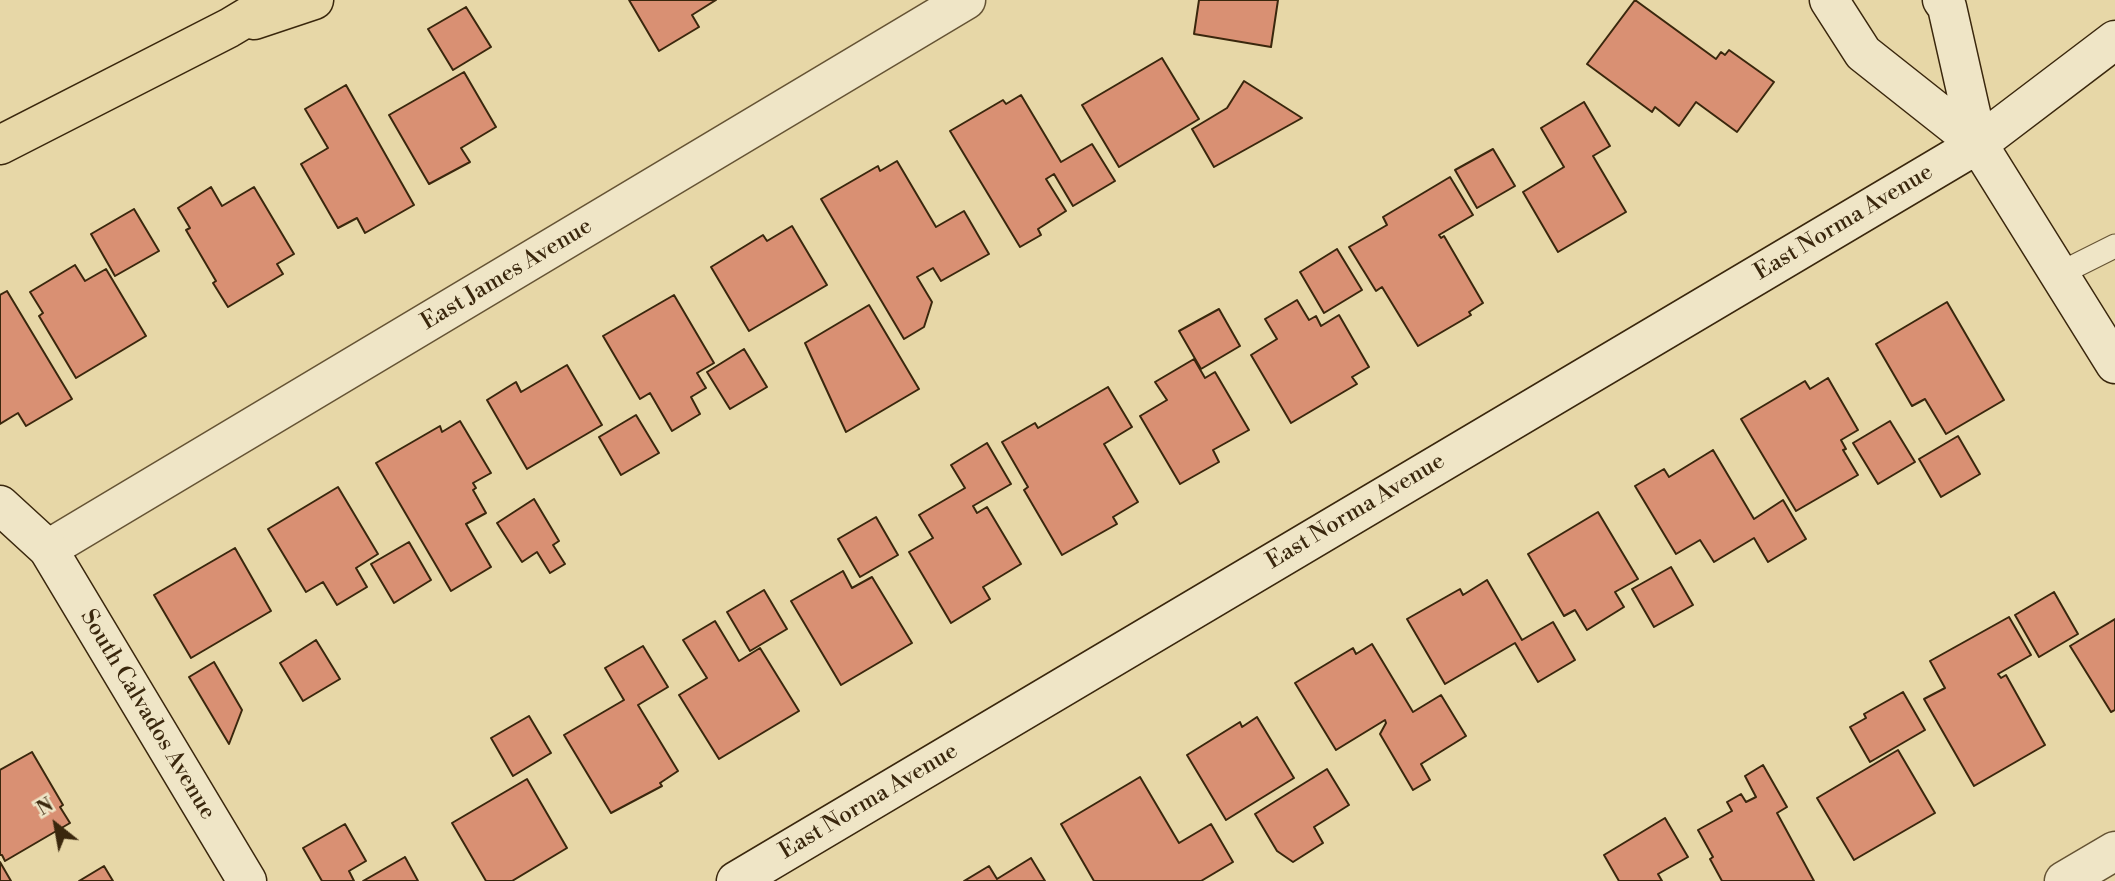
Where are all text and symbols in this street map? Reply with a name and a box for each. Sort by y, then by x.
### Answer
street label: East Norma Avenue [1750,159,1938,287]
street label: East James Avenue [417,213,597,337]
street label: East Norma Avenue [1262,448,1450,576]
street label: South Calvados Avenue [73,605,221,825]
street label: East Norma Avenue [775,738,963,866]
north arrow [21,790,91,860]
text: N [33,793,58,821]

